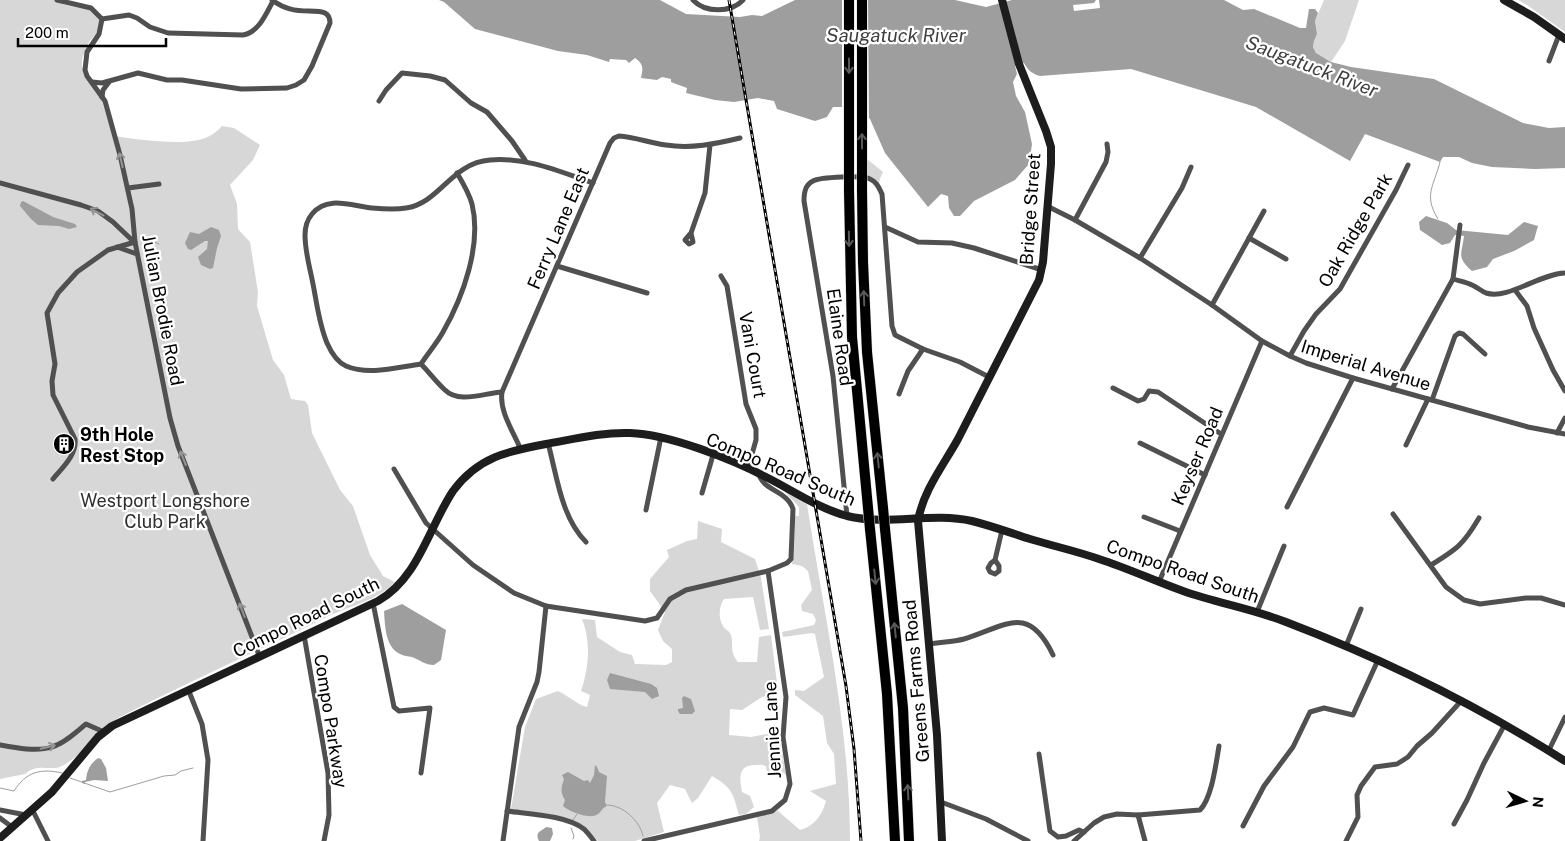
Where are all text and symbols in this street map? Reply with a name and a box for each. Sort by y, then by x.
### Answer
scale bar [18,15,165,47]
text: 200 m [25,24,69,41]
water label: Saugatuck River [826,24,967,46]
water label: Saugatuck River [1243,31,1382,102]
one-way arrow [844,58,854,74]
one-way arrow [857,134,867,150]
one-way arrow [116,152,125,168]
street label: Bridge Street [1016,152,1044,266]
street label: Ferry Lane East [523,164,593,292]
street label: Oak Ridge Park [1314,169,1396,291]
one-way arrow [90,207,105,216]
one-way arrow [845,231,854,247]
street label: Julian Brodie Road [138,233,188,387]
street label: Elaine Road [823,287,857,387]
one-way arrow [860,290,869,306]
street label: Vani Court [735,310,771,400]
street label: Imperial Avenue [1299,335,1433,395]
street label: Keyser Road [1167,404,1227,508]
place label: 9th Hole Rest Stop [80,424,164,466]
street label: Compo Road South [703,428,859,510]
building icon: 9th Hole Rest Stop [52,432,76,456]
one-way arrow [178,451,187,467]
one-way arrow [873,452,882,468]
park label: Westport Longshore Club Park [80,490,250,532]
street label: Compo Road South [1104,535,1262,607]
one-way arrow [870,569,880,585]
street label: Compo Road South [229,572,383,662]
street label: Greens Farms Road [898,599,934,763]
one-way arrow [237,603,246,618]
one-way arrow [890,623,900,639]
street label: Compo Parkway [310,653,352,790]
street label: Jennie Lane [759,681,785,779]
one-way arrow [40,742,56,751]
north arrow [1500,776,1550,826]
one-way arrow [903,785,912,801]
text: N [1530,796,1546,808]

